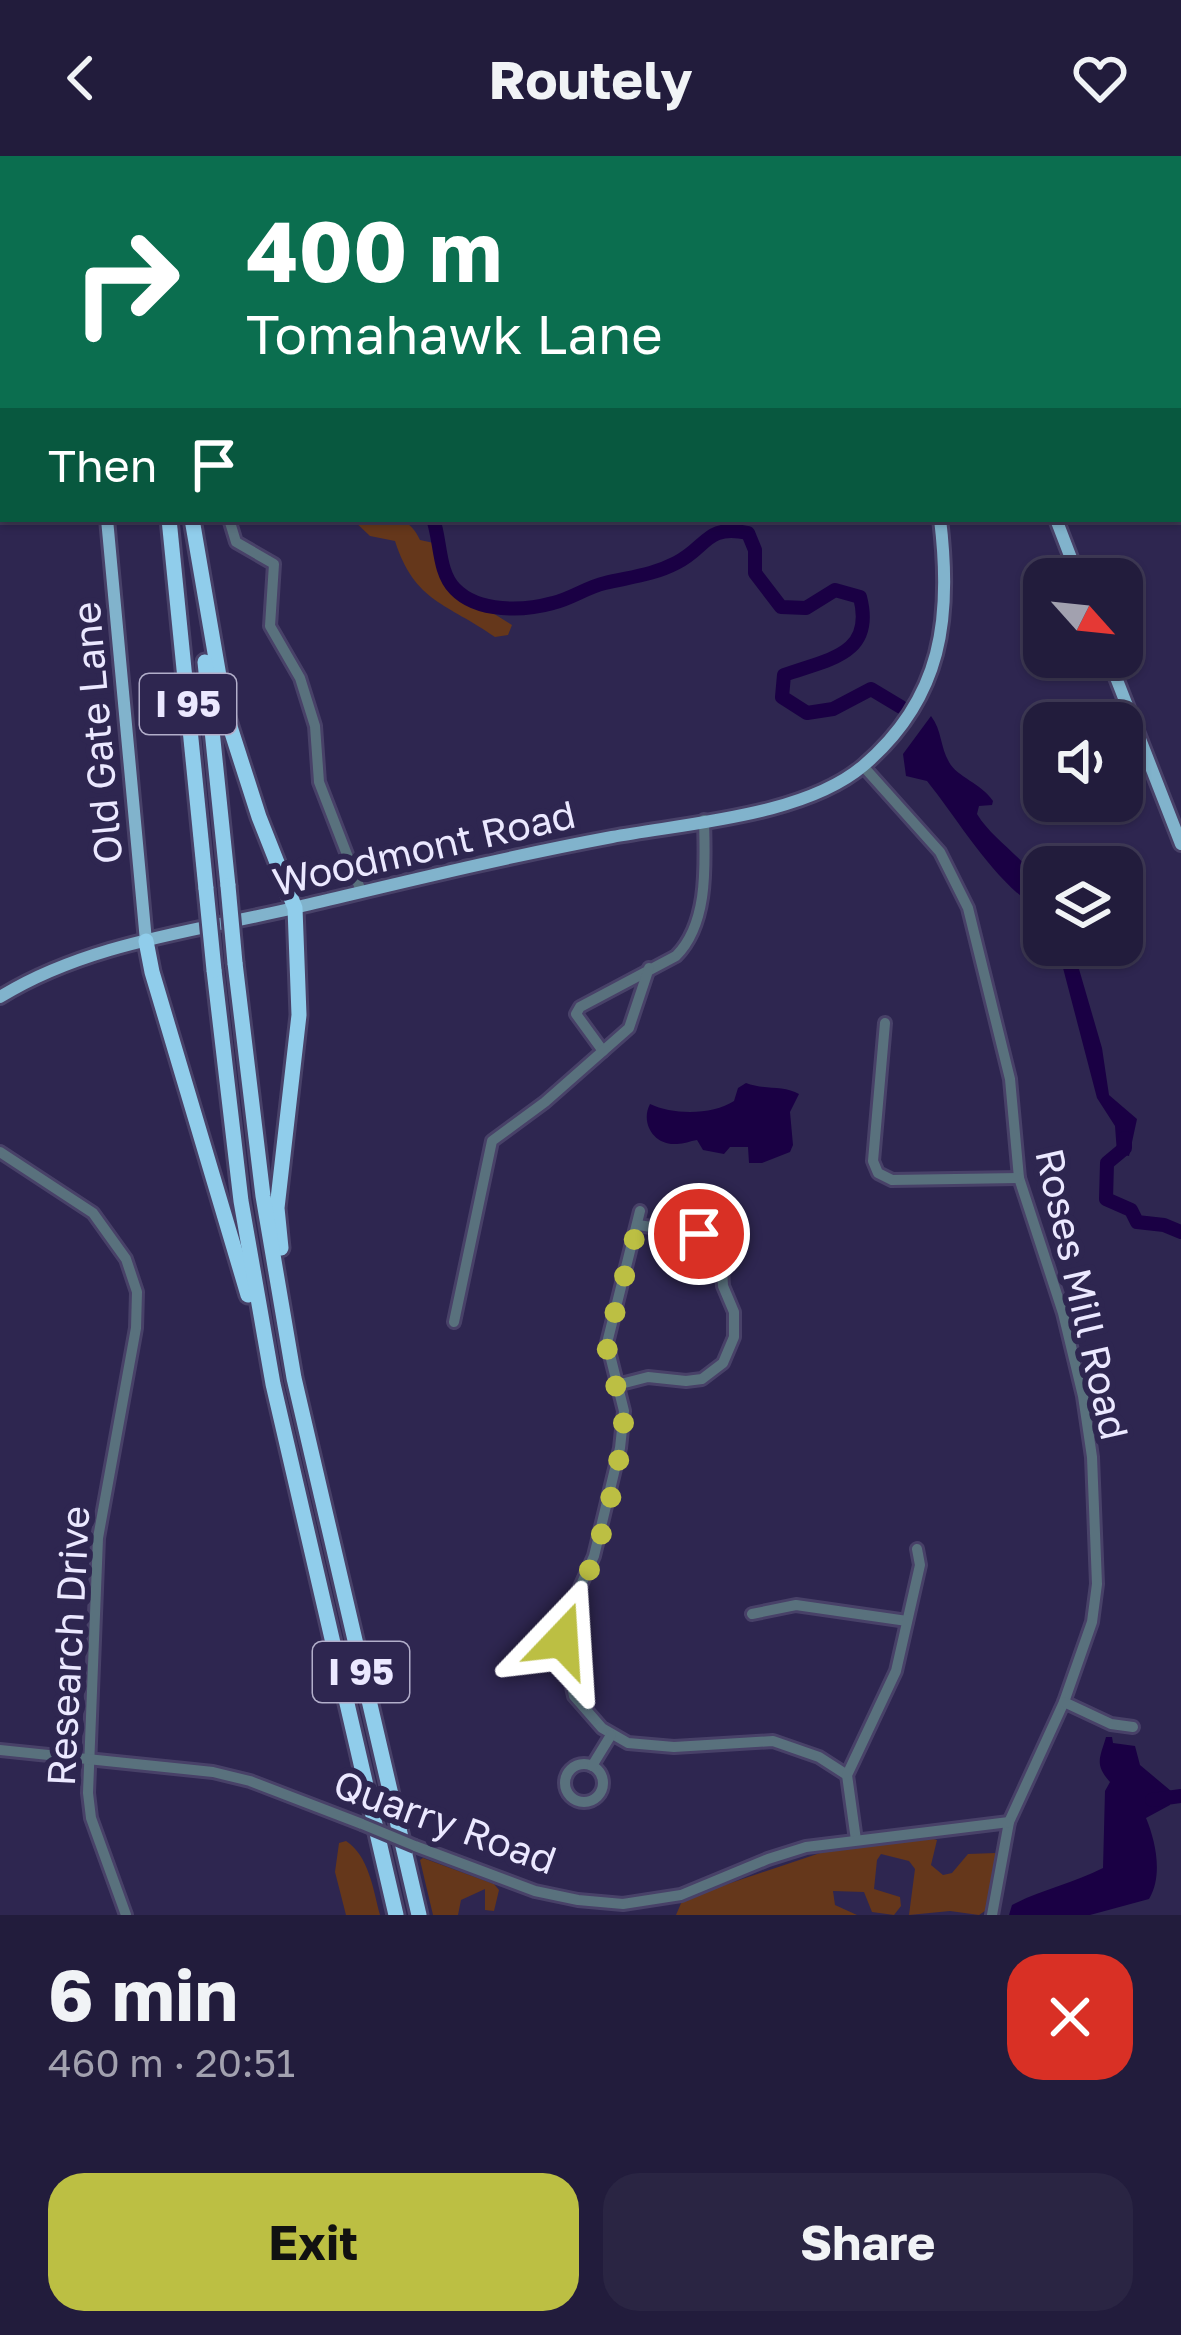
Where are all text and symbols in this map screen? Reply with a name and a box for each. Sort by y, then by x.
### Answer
icon: back [48,45,114,111]
icon: heart [1067,45,1133,111]
text: Routely [488,46,693,111]
text: 400 m [246,200,502,300]
icon: right [48,204,204,360]
text: Tomahawk Lane [246,301,663,366]
icon: arrive [181,432,247,498]
text: Then [48,438,157,492]
north arrow [1023,558,1143,678]
map controls [1023,558,1143,966]
street label: Old Gate Lane [62,600,131,866]
road number: I 95 [140,674,236,734]
button: sound [1023,702,1143,822]
street label: Woodmont Road [268,790,580,905]
button: layers [1023,846,1143,966]
street label: Roses Mill Road [1026,1144,1139,1444]
pin [648,1183,750,1285]
icon: arrive [666,1201,732,1267]
street label: Research Drive [37,1505,98,1787]
position arrow [499,1577,625,1703]
road number: I 95 [313,1642,409,1702]
street label: Quarry Road [328,1760,563,1883]
text: 6 min [48,1950,238,2037]
button: close [1007,1954,1133,2080]
text: 460 m · 20:51 [48,2039,295,2086]
button: Exit [48,2173,579,2311]
button: Share [603,2173,1133,2311]

